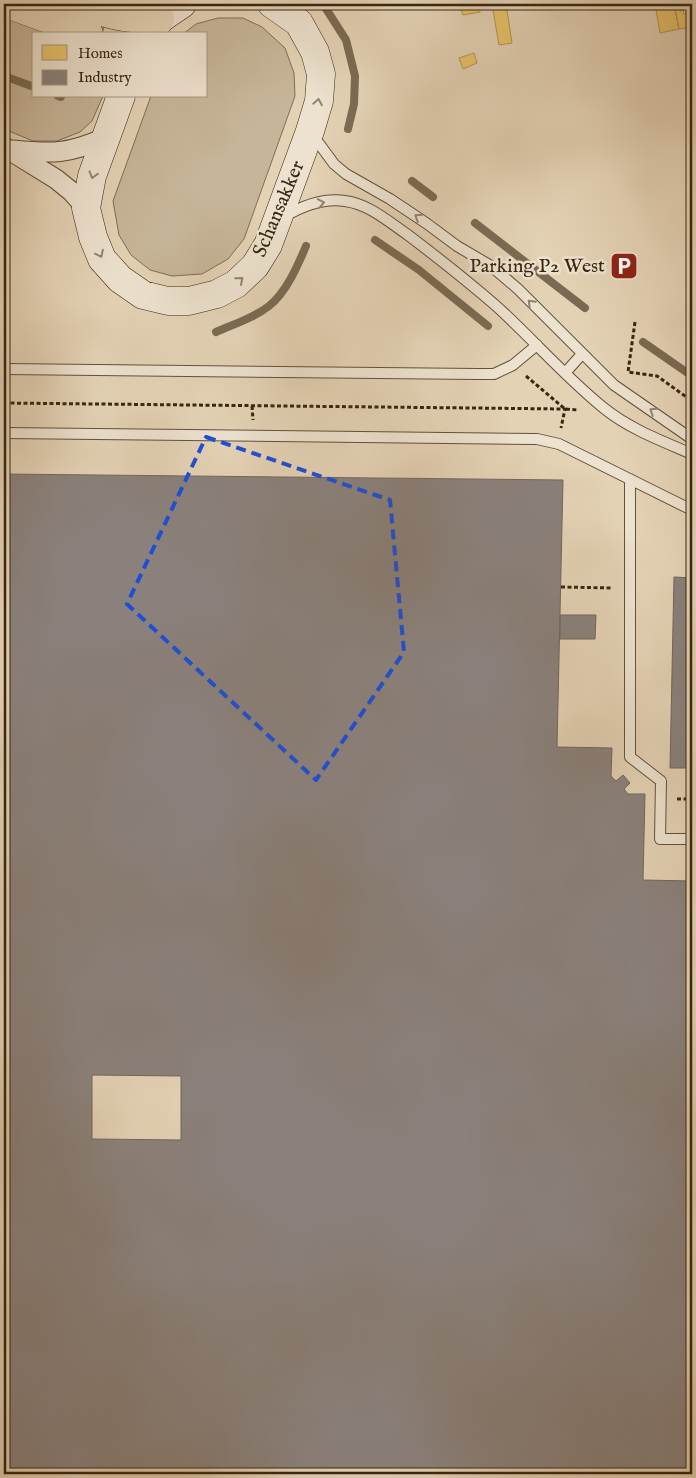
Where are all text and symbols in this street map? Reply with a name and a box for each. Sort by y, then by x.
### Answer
legend [32,32,208,98]
text: Homes [78,44,122,63]
text: Industry [78,68,132,87]
one-way arrow [312,97,322,106]
street label: Schansakker [248,156,311,261]
one-way arrow [88,171,99,180]
one-way arrow [316,198,325,208]
one-way arrow [414,214,423,223]
one-way arrow [94,249,105,258]
parking icon: Parking P2 West [609,251,639,281]
place label: Parking P2 West [469,254,605,279]
one-way arrow [234,277,243,286]
one-way arrow [528,300,537,309]
one-way arrow [649,408,658,417]

